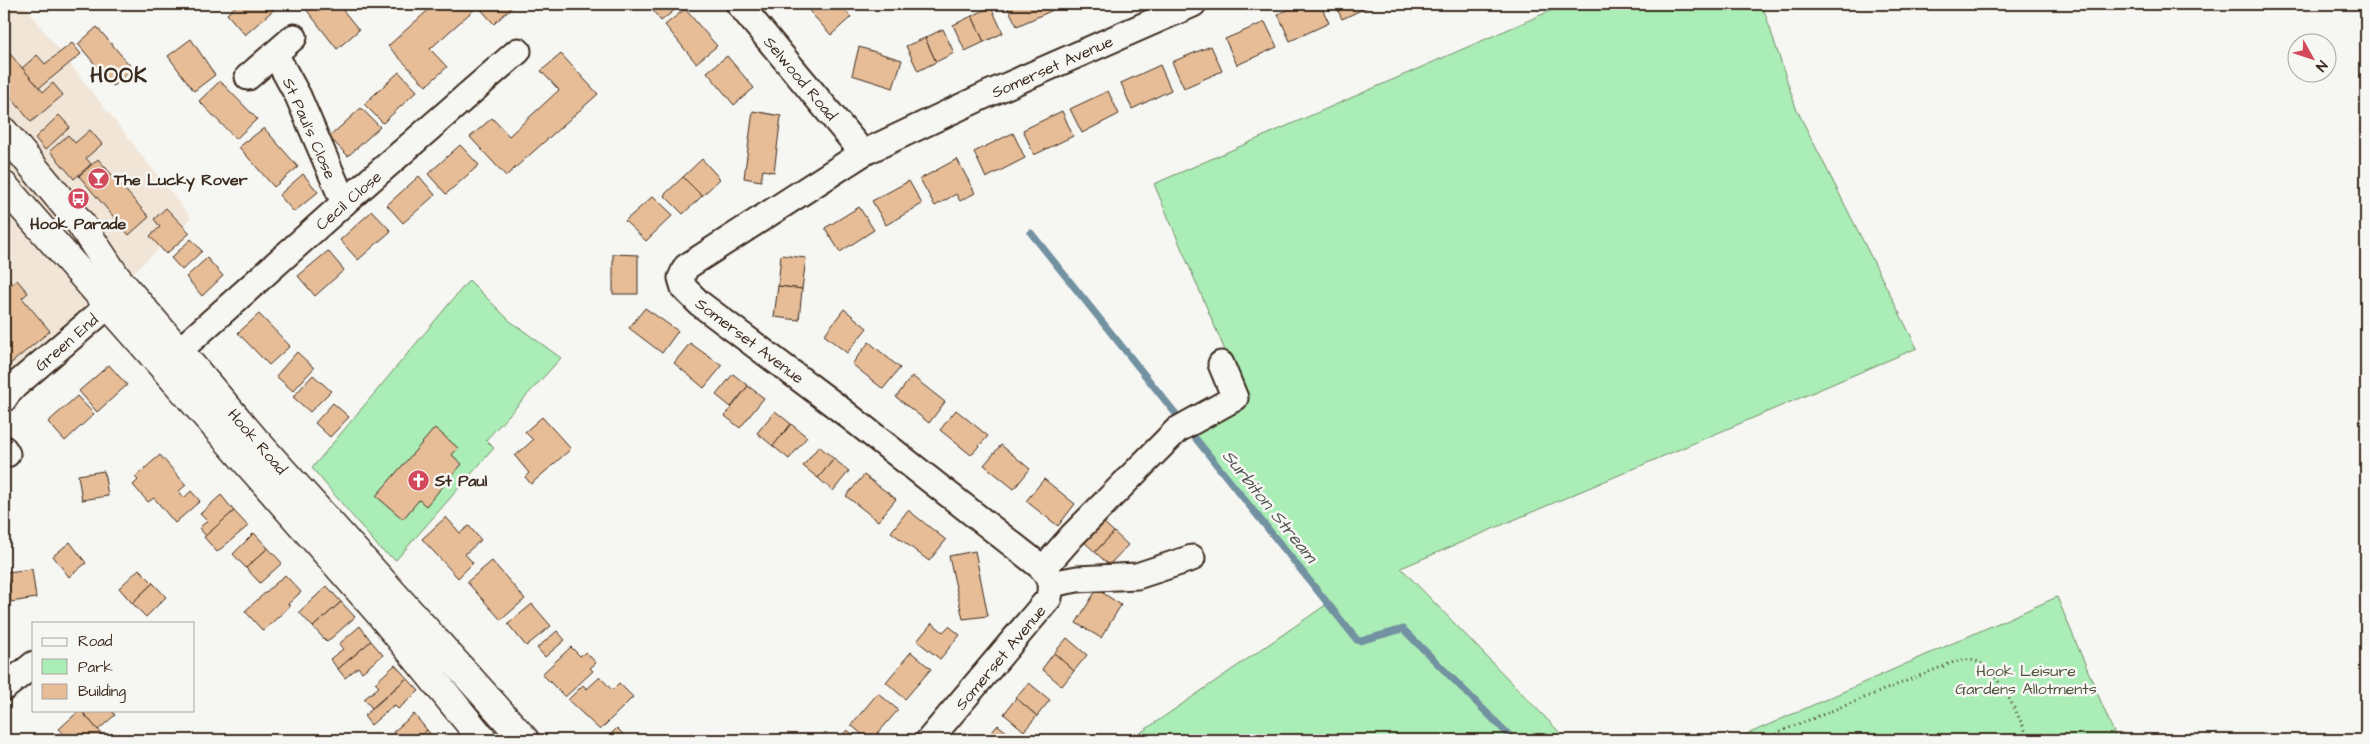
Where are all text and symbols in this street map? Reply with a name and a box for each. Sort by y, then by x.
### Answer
street label: Somerset Avenue [988,30,1117,104]
street label: Selwood Road [758,32,842,125]
north arrow [2288,32,2338,82]
text: N [2311,56,2332,76]
district label: HOOK [90,61,148,90]
street label: St Paul's Close [277,74,341,183]
street label: Cecil Close [311,166,387,236]
bar icon: The Lucky Rover [86,167,110,191]
place label: The Lucky Rover [113,169,248,192]
bus stop icon: Hook Parade [66,187,90,211]
place label: Hook Parade [30,213,126,235]
street label: Somerset Avenue [691,293,809,389]
street label: Green End [30,309,103,376]
street label: Hook Road [222,404,292,479]
water label: Surbiton Stream [1216,445,1324,570]
church icon: St Paul [407,468,431,492]
place label: St Paul [434,470,488,492]
street label: Somerset Avenue [950,600,1051,715]
legend [32,622,195,712]
text: Road [78,631,113,652]
text: Park [78,657,113,678]
park label: Hook Leisure Gardens Allotments [1955,660,2097,700]
text: Building [78,681,126,703]

